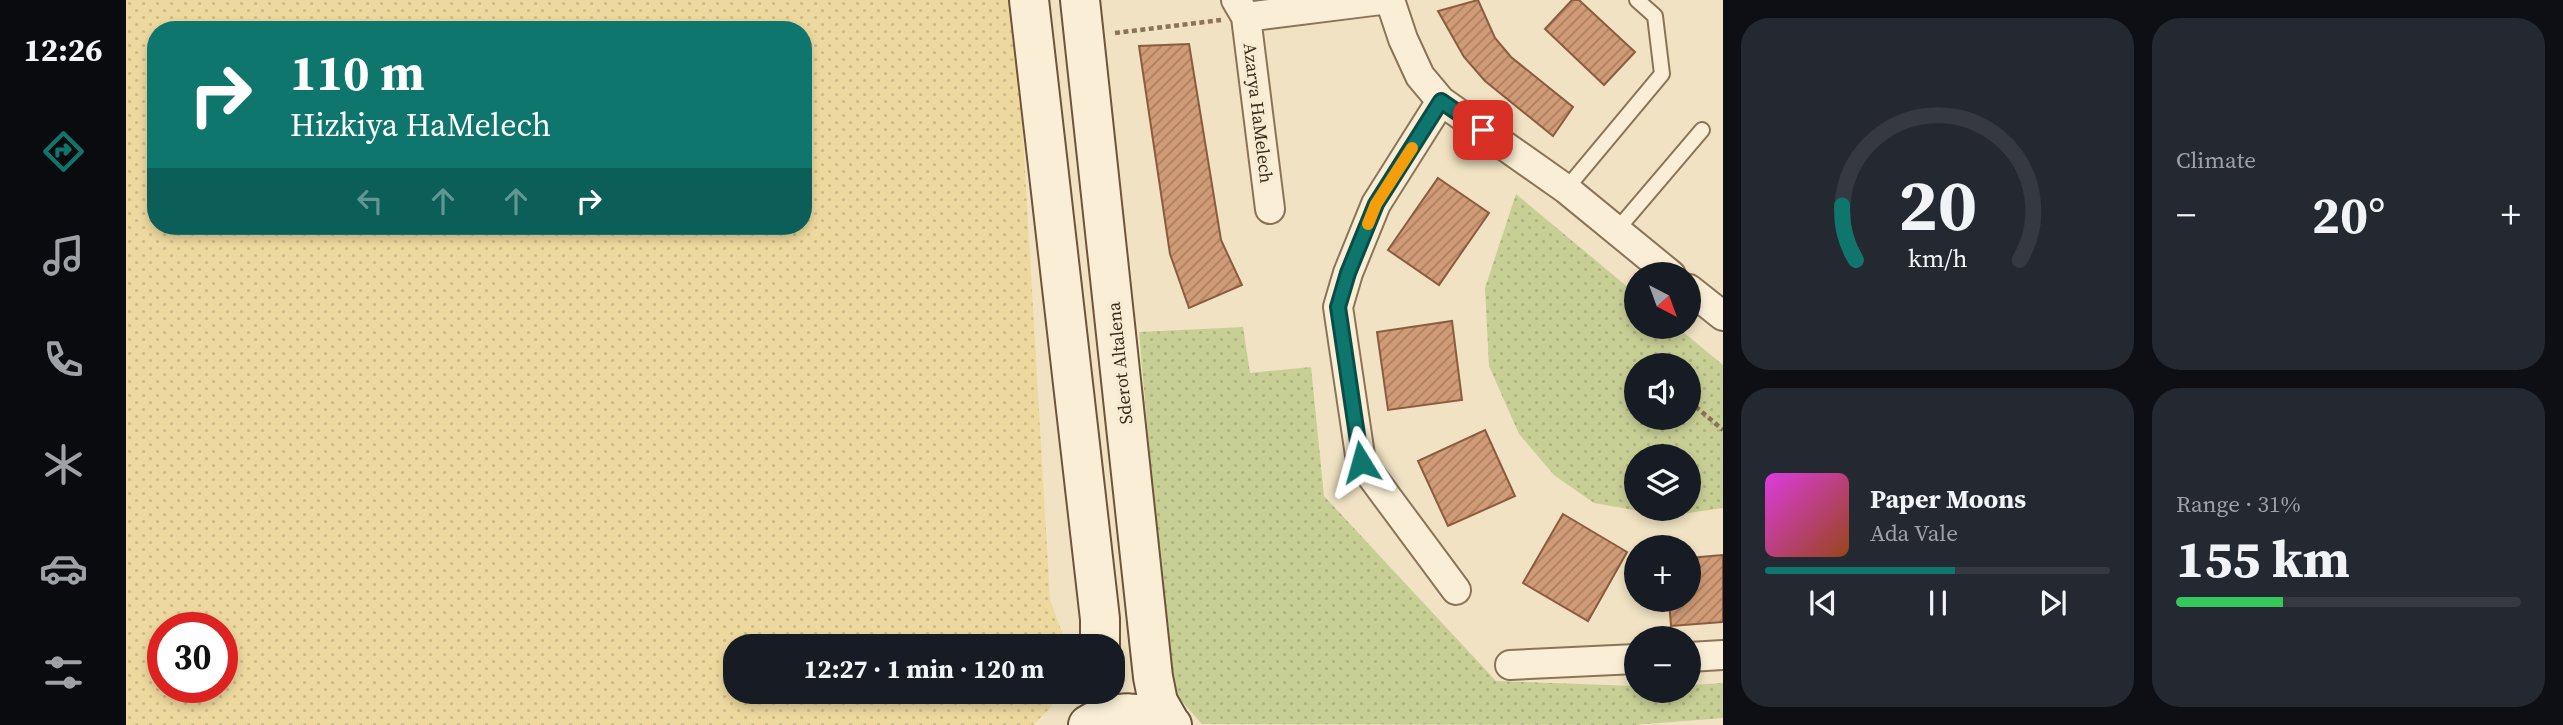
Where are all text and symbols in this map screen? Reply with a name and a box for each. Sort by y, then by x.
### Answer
text: 12:26 [24,28,102,72]
text: 110 m [290,39,425,106]
street label: Azarya HaMelech [1237,41,1280,185]
icon: right [175,49,266,140]
pin [1453,100,1513,160]
text: Hizkiya HaMelech [290,103,551,147]
icon: arrive [1464,111,1502,149]
icon: directions [39,127,88,176]
text: Climate [2176,144,2256,176]
text: 20 [1898,155,1977,254]
text: 20° [2312,179,2385,250]
icon: left [351,182,389,220]
icon: ahead [424,182,462,220]
icon: ahead [497,182,535,220]
icon: right [570,182,608,220]
text: − [2176,189,2196,241]
text: + [2501,189,2521,241]
icon: music [39,231,88,280]
text: km/h [1908,241,1967,275]
north arrow [1624,262,1701,340]
map controls [1624,262,1701,703]
street label: Sderot Altalena [1101,300,1138,425]
icon: phone [39,335,88,384]
button: sound [1624,353,1701,430]
position arrow [1324,425,1398,499]
icon: climate [39,440,88,489]
button: layers [1624,444,1701,521]
text: Paper Moons [1870,481,2026,517]
text: Range · 31% [2176,488,2301,520]
text: Ada Vale [1870,517,1958,549]
text: 155 km [2176,523,2350,594]
button: + [1624,535,1701,612]
icon: car [39,544,88,593]
icon: previous [1804,584,1842,622]
icon: pause [1919,584,1957,622]
icon: next [2034,584,2072,622]
speed limit sign: 30 [147,612,238,703]
button: − [1624,626,1701,703]
icon: filters [39,648,88,697]
text: 12:27 · 1 min · 120 m [804,651,1044,687]

